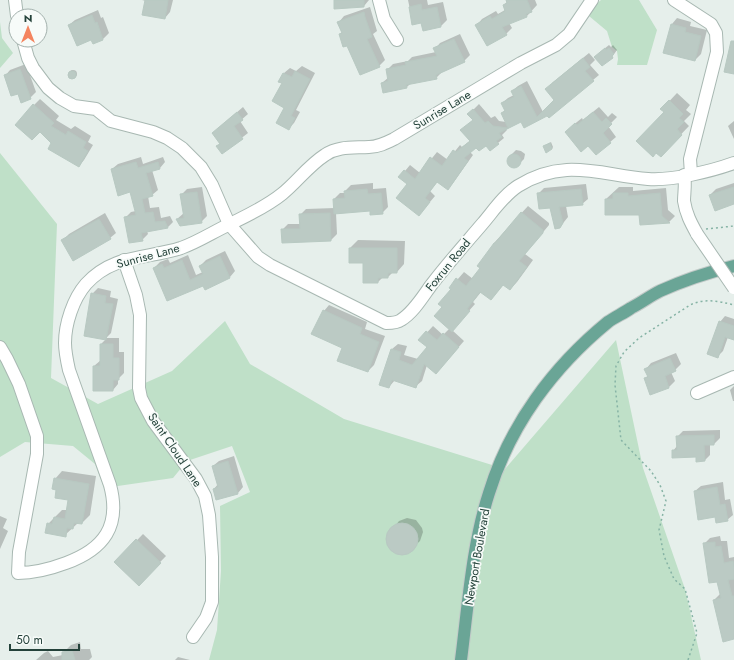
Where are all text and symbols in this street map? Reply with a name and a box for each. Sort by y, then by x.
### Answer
north arrow [8,8,48,48]
text: N [24,10,32,26]
street label: Sunrise Lane [410,86,474,134]
street label: Foxrun Road [421,235,475,295]
street label: Sunrise Lane [114,239,182,273]
street label: Saint Cloud Lane [143,409,207,491]
street label: Newport Boulevard [460,507,494,607]
scale bar [10,626,79,652]
text: 50 m [16,631,43,649]

